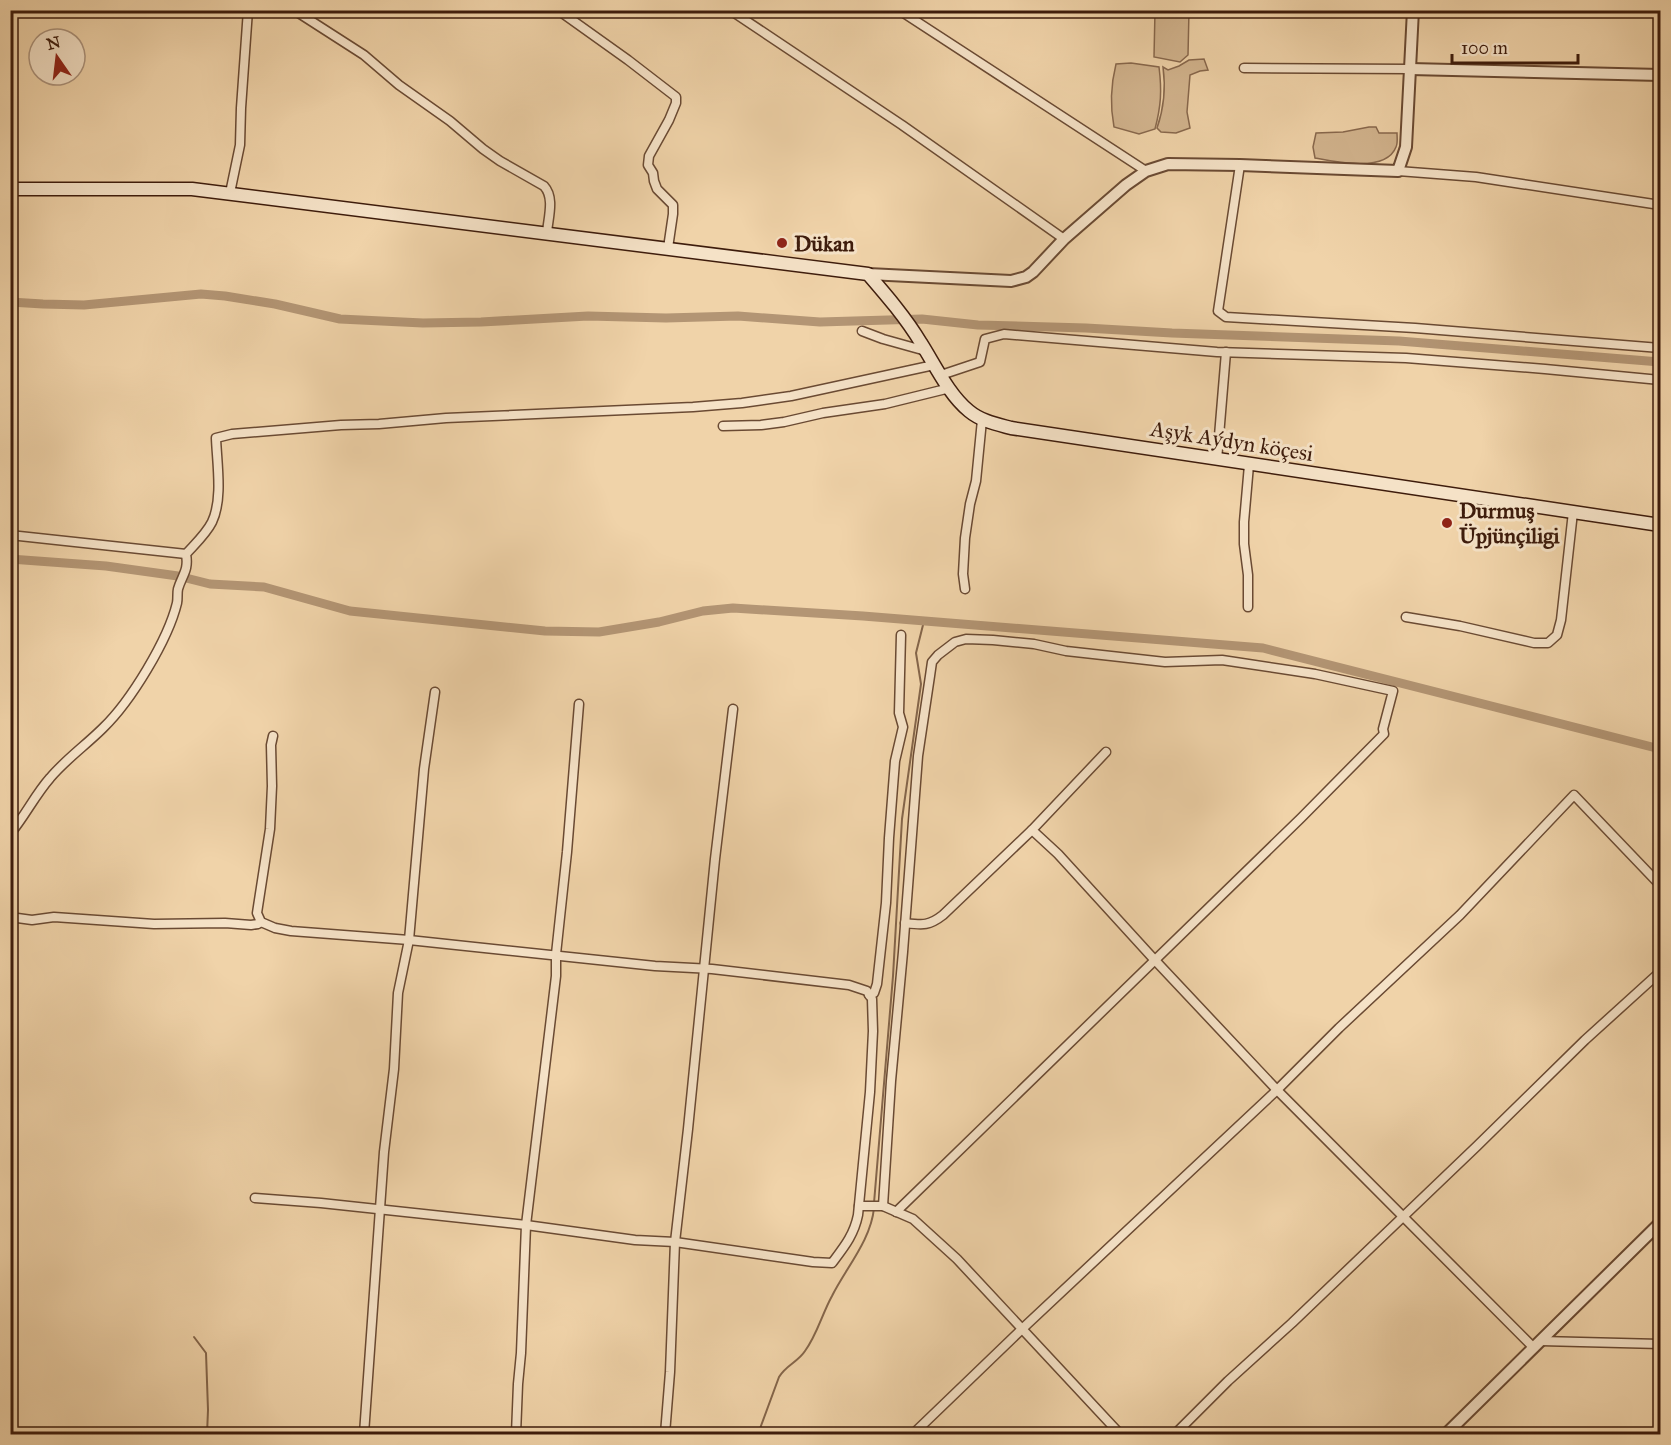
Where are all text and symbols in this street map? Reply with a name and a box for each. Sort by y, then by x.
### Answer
north arrow [27,27,87,87]
scale bar [1452,27,1578,65]
text: N [45,32,63,54]
text: 100 m [1461,37,1508,59]
place label: Dükan [794,230,855,257]
marker: Dükan [775,236,789,250]
street label: Aşyk Aýdyn köçesi [1148,415,1315,467]
place label: Durmuş Üpjünçiligi [1459,497,1561,549]
marker: Durmuş Üpjünçiligi [1440,516,1454,530]

